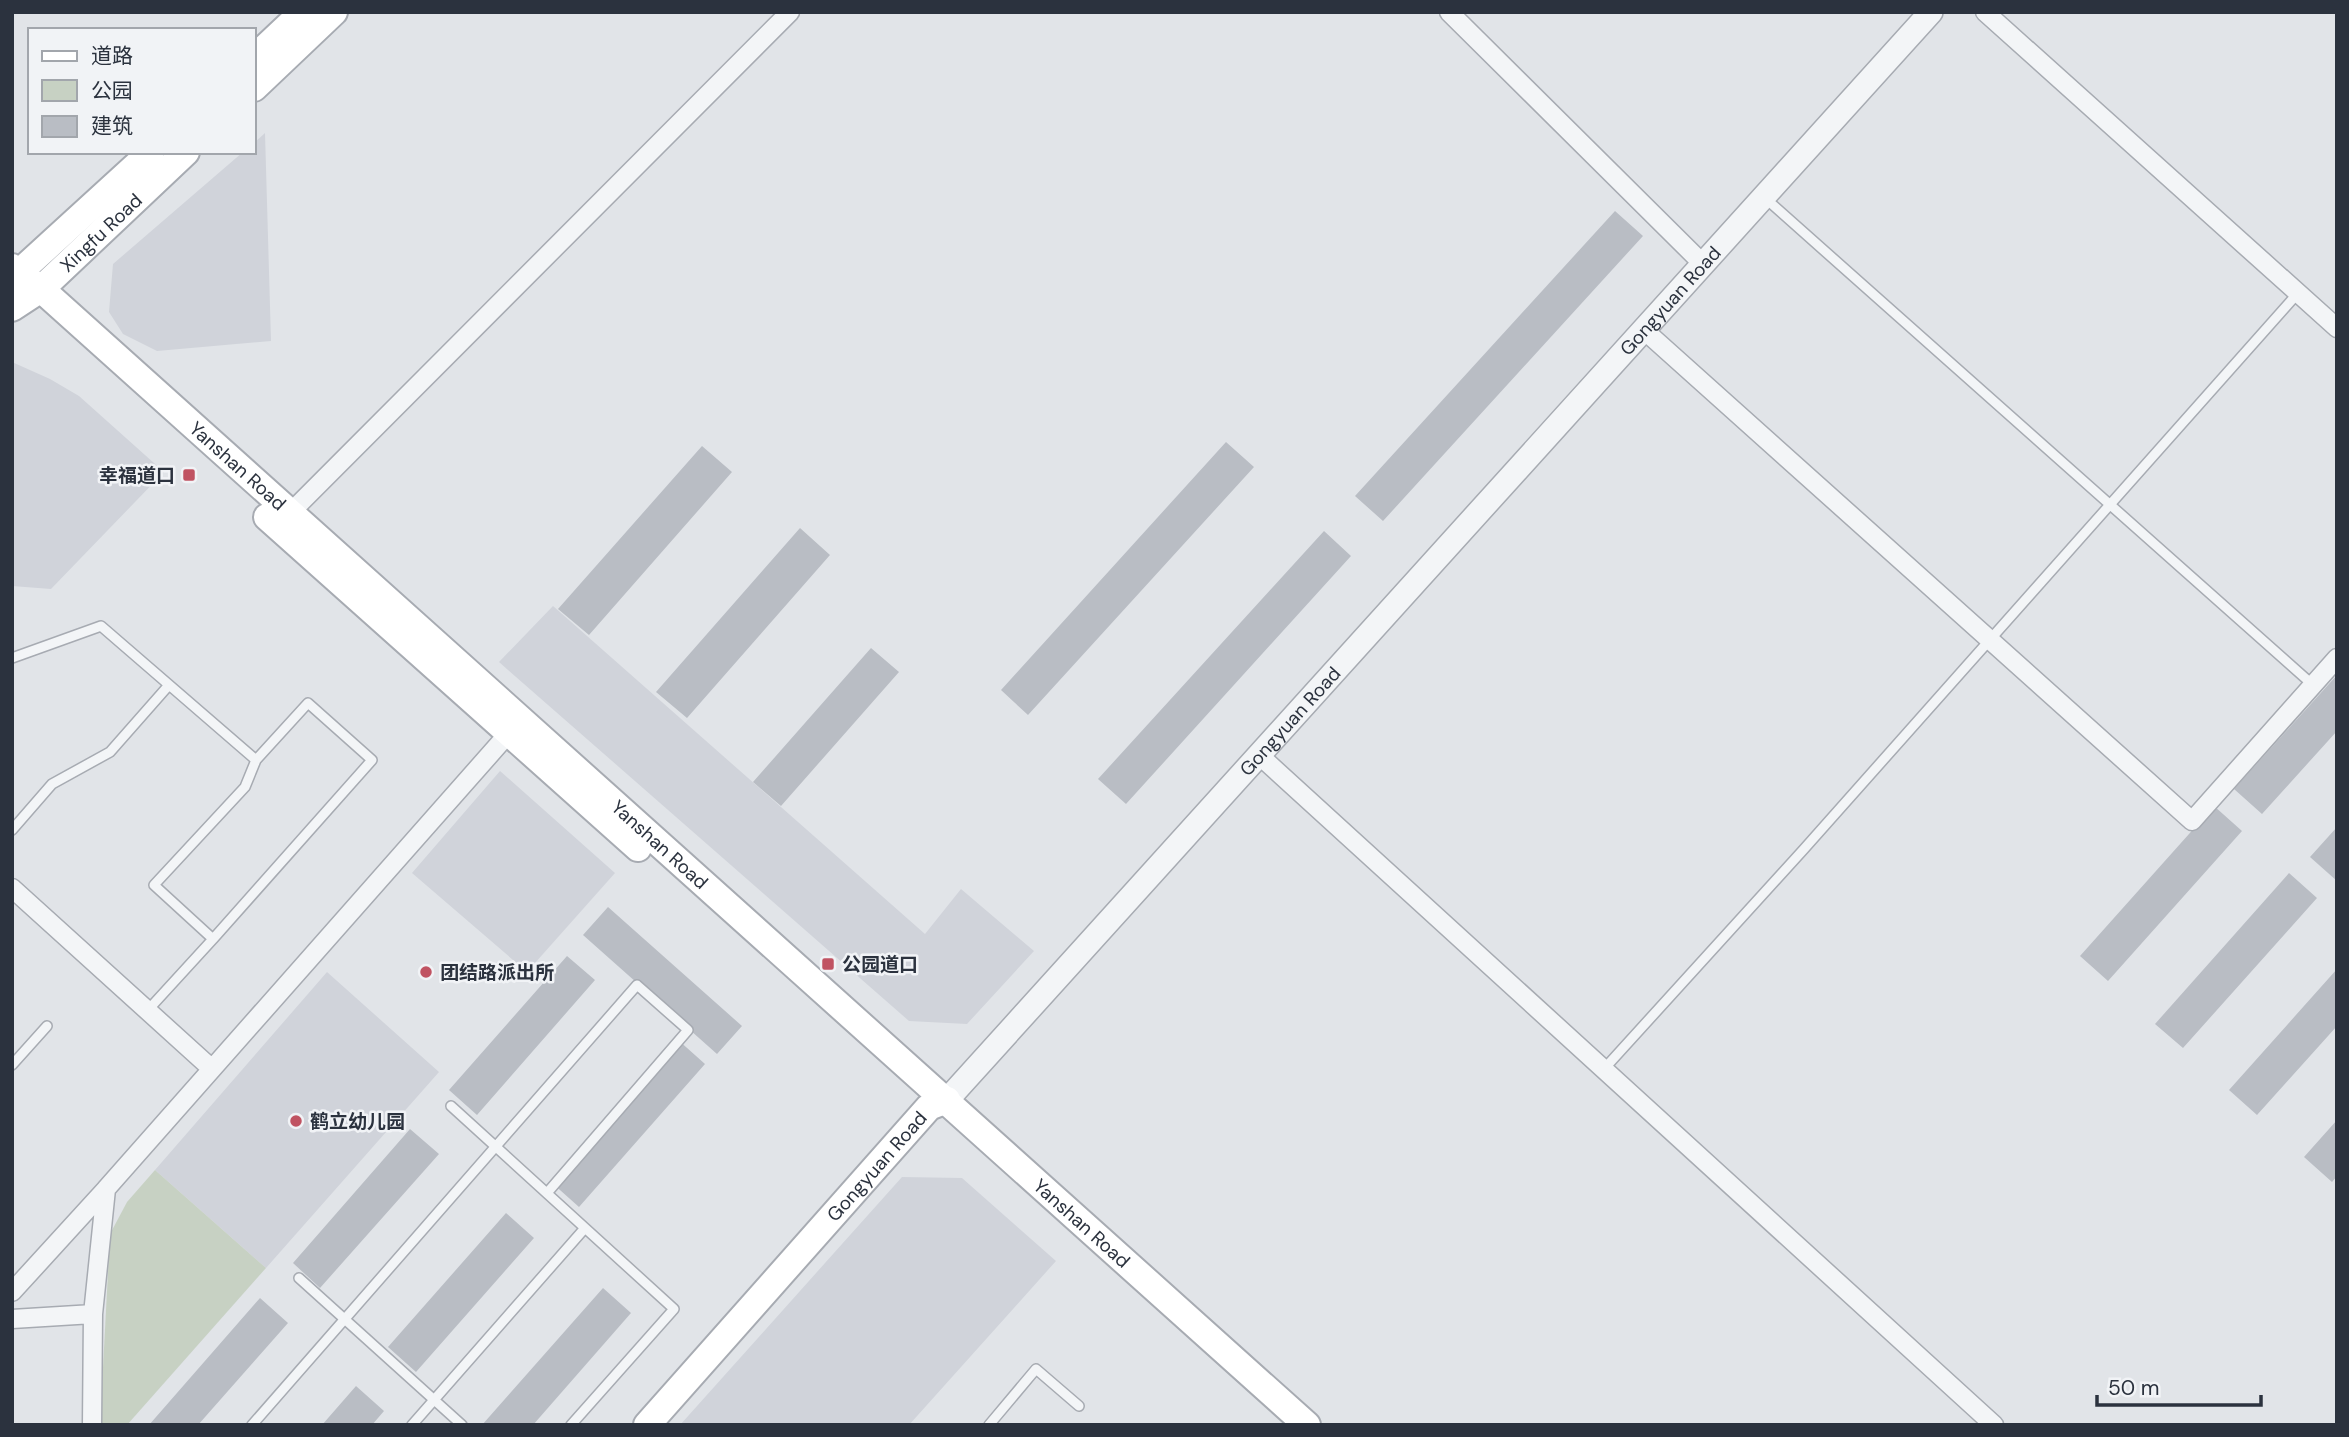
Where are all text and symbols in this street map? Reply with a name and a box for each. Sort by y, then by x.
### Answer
legend [28,28,256,154]
text: 道路 [91,42,133,70]
text: 公园 [91,77,133,105]
text: 建筑 [91,112,133,140]
street label: Xingfu Road [54,188,147,277]
street label: Gongyuan Road [1614,240,1726,361]
street label: Yanshan Road [184,416,292,516]
place label: 幸福道口 [99,463,175,488]
marker: 幸福道口 [181,467,197,483]
street label: Gongyuan Road [1234,661,1346,781]
street label: Yanshan Road [606,794,714,894]
place label: 公园道口 [842,952,918,977]
marker: 公园道口 [820,956,836,972]
place label: 团结路派出所 [440,960,554,985]
marker: 团结路派出所 [418,964,434,980]
street label: Gongyuan Road [821,1106,932,1227]
place label: 鹤立幼儿园 [310,1109,405,1134]
marker: 鹤立幼儿园 [288,1113,304,1129]
street label: Yanshan Road [1028,1173,1136,1273]
scale bar [2097,1364,2262,1408]
text: 50 m [2108,1374,2159,1402]

